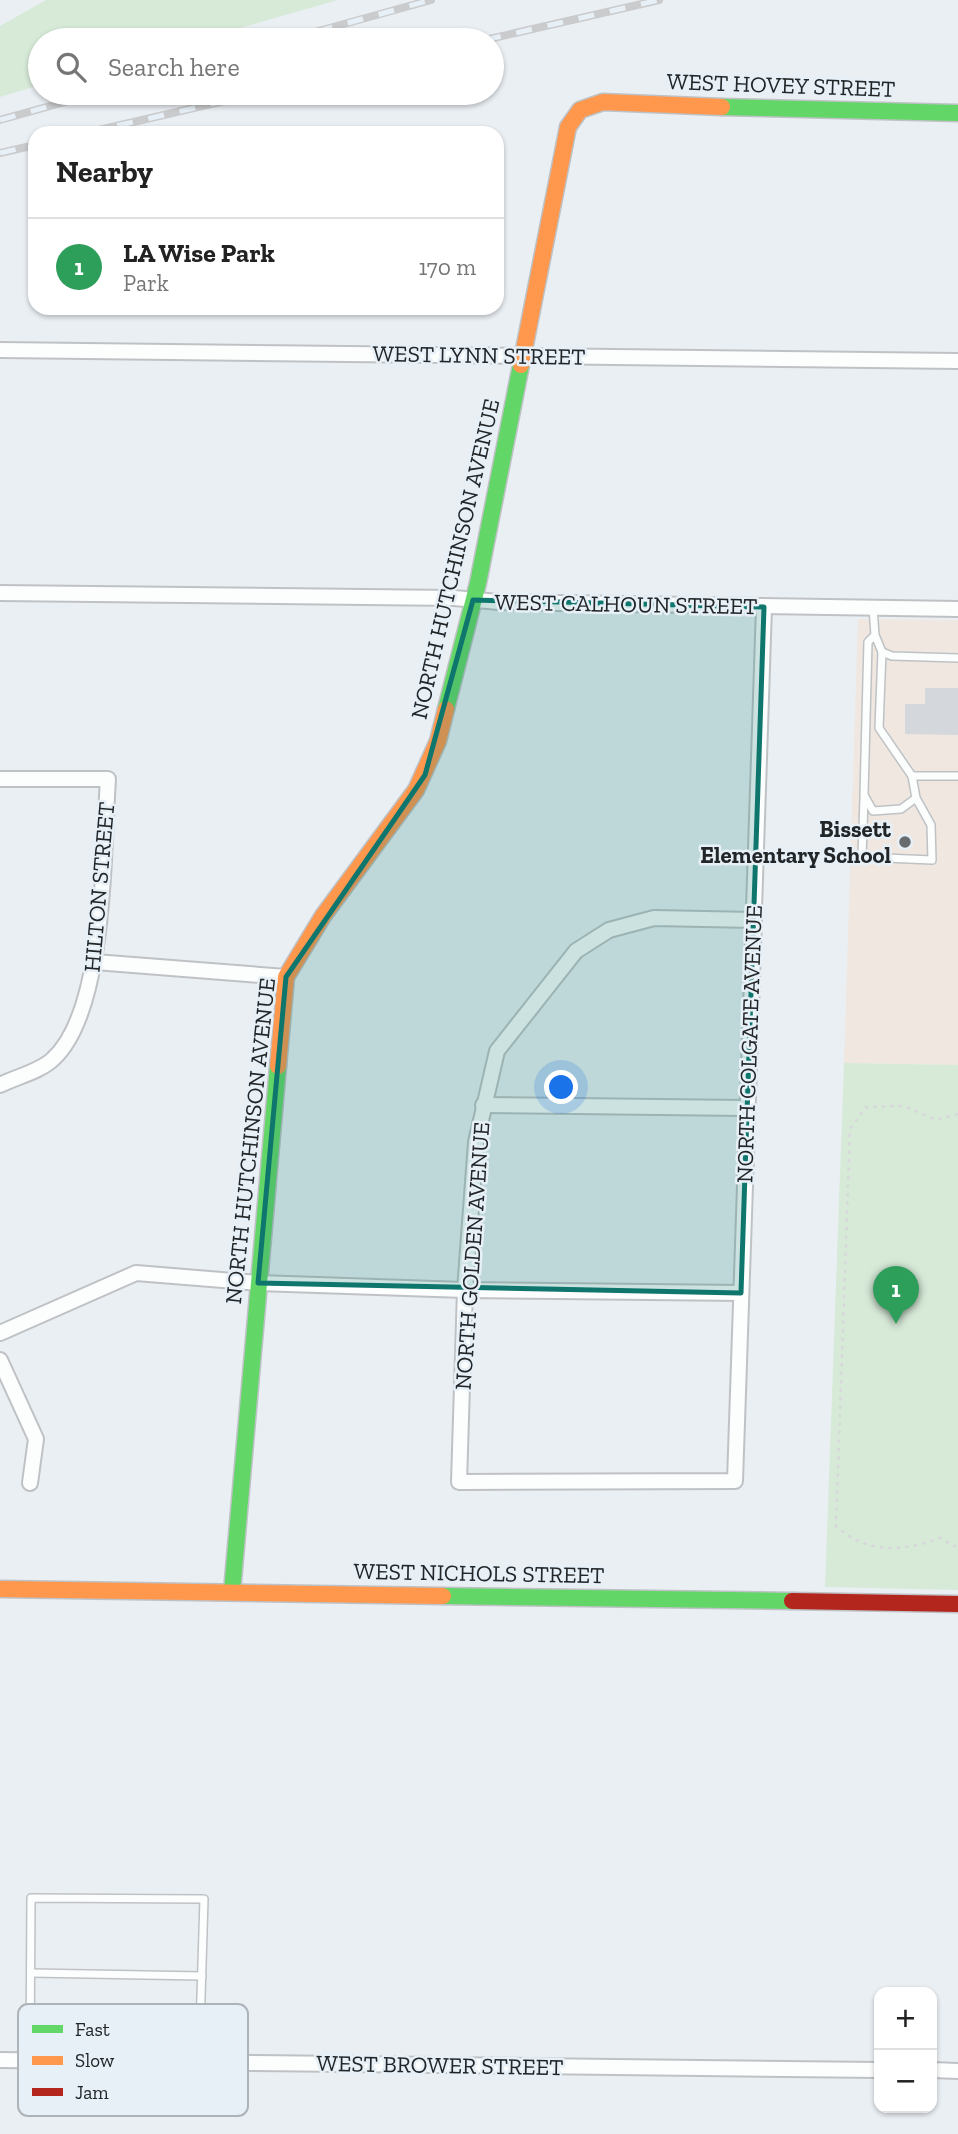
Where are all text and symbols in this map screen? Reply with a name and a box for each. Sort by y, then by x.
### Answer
search box [28,28,504,105]
icon: search [52,48,90,86]
text: Search here [108,51,240,83]
street label: WEST HOVEY STREET [666,67,896,103]
text: Nearby [56,154,153,190]
text: LA Wise Park [123,237,275,269]
text: 1 [74,253,84,281]
text: 170 m [418,253,476,281]
text: Park [123,269,169,297]
street label: WEST LYNN STREET [372,339,586,371]
street label: NORTH HUTCHINSON AVENUE [405,396,505,722]
street label: WEST CALHOUN STREET [494,588,758,620]
street label: HILTON STREET [78,801,120,973]
place label: Bissett Elementary School [700,815,892,869]
marker: Bissett Elementary School [897,834,913,850]
street label: NORTH COLGATE AVENUE [730,904,768,1184]
street label: NORTH HUTCHINSON AVENUE [219,977,281,1305]
your location [544,1070,578,1104]
street label: NORTH GOLDEN AVENUE [449,1121,495,1391]
pin: 1 [873,1266,919,1324]
street label: WEST NICHOLS STREET [353,1557,605,1589]
map controls [874,1987,937,2113]
button: + [874,1987,937,2050]
legend [18,2004,248,2116]
text: Fast [75,2018,110,2041]
text: Slow [75,2049,115,2072]
street label: WEST BROWER STREET [316,2049,564,2081]
button: − [874,2050,937,2113]
text: Jam [75,2081,109,2104]

